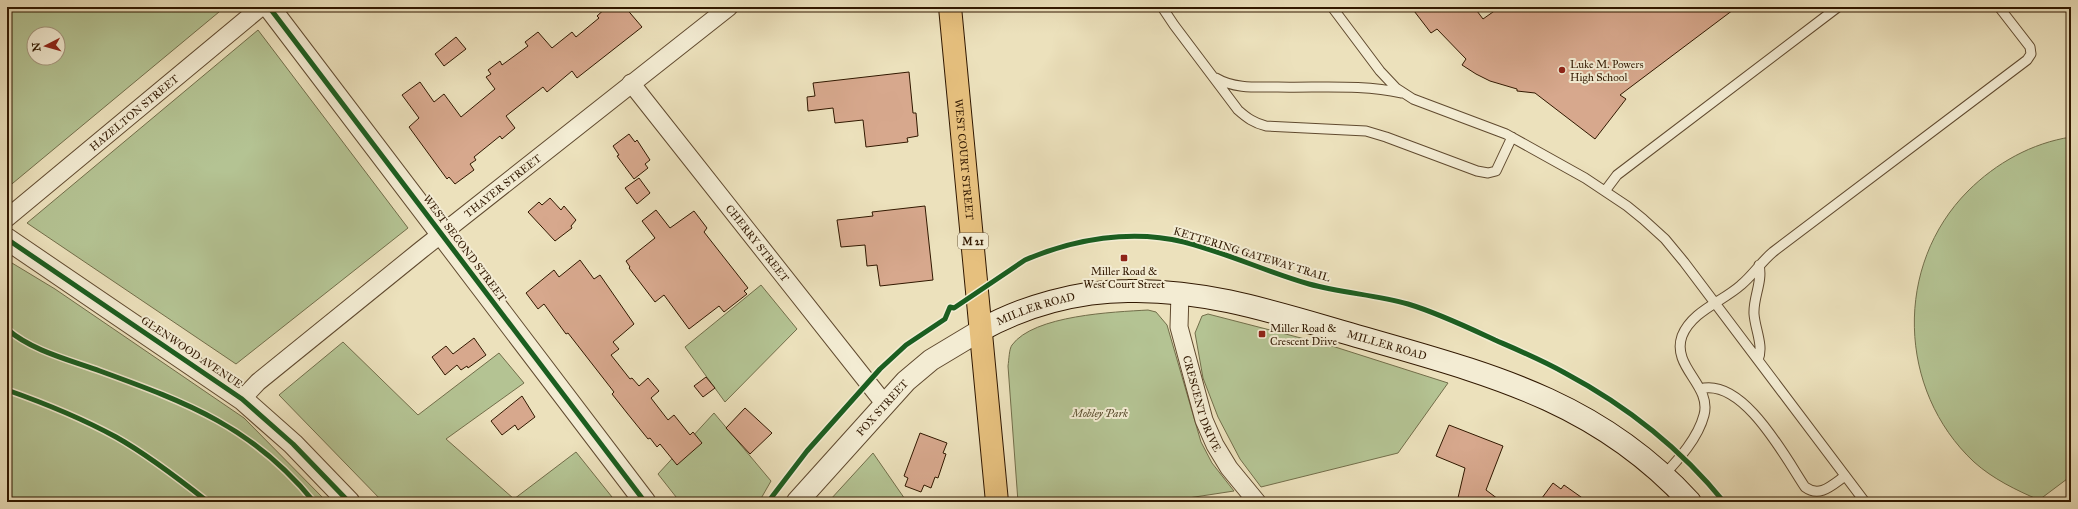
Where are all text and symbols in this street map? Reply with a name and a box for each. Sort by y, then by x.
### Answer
north arrow [26,26,66,66]
text: N [30,41,44,52]
place label: Luke M. Powers High School [1570,58,1643,84]
marker: Luke M. Powers High School [1557,65,1567,75]
street label: HAZELTON STREET [87,72,182,154]
street label: WEST COURT STREET [952,98,976,221]
street label: THAYER STREET [462,151,544,220]
street label: WEST SECOND STREET [420,193,509,304]
street label: CHERRY STREET [723,202,792,285]
street label: KETTERING GATEWAY TRAIL [1172,224,1332,285]
road number: M 21 [958,233,988,249]
marker: Miller Road & West Court Street [1119,253,1129,263]
place label: Miller Road & West Court Street [1083,265,1165,291]
street label: MILLER ROAD [994,290,1077,328]
street label: GLENWOOD AVENUE [139,314,245,391]
place label: Miller Road & Crescent Drive [1270,322,1337,348]
street label: MILLER ROAD [1345,327,1428,363]
marker: Miller Road & Crescent Drive [1257,329,1267,339]
street label: CRESCENT DRIVE [1180,354,1224,454]
street label: FOX STREET [854,377,911,439]
park label: Mobley Park [1071,407,1128,420]

